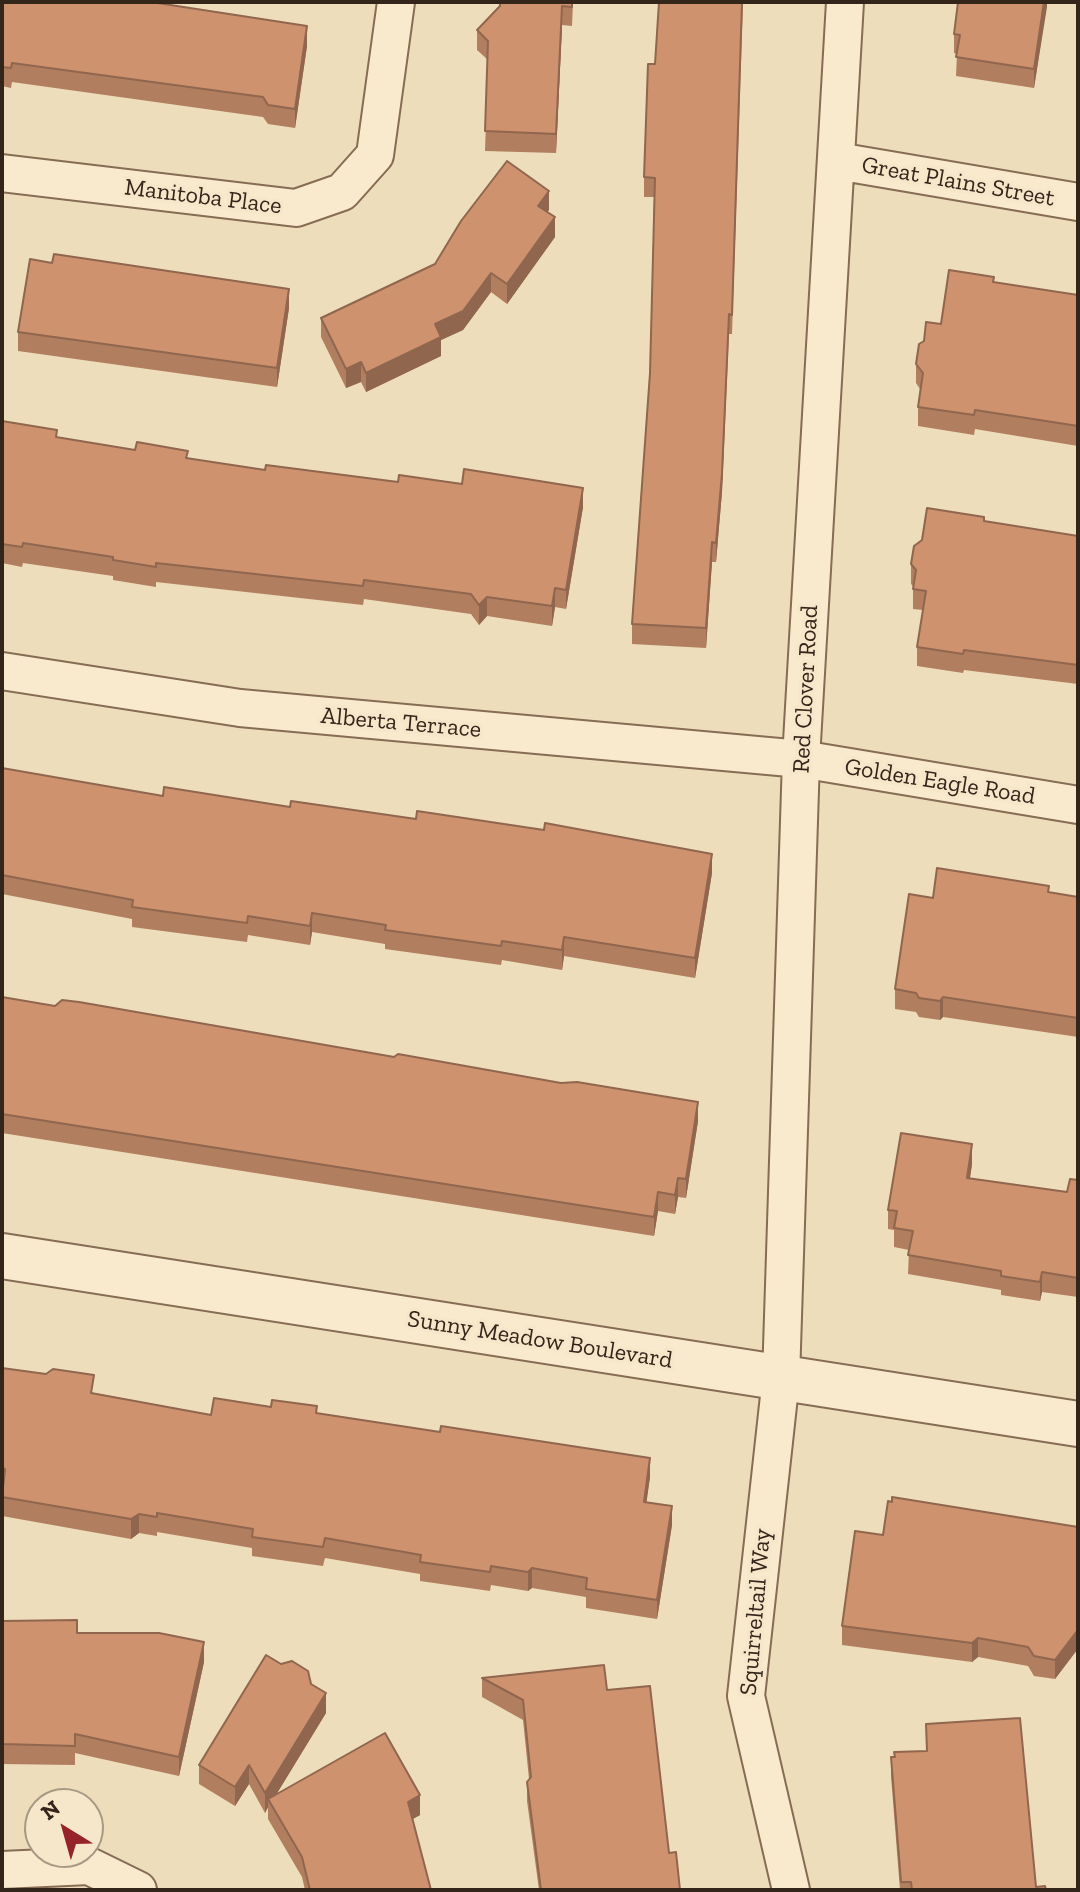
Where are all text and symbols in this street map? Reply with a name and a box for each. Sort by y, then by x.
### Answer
street label: Great Plains Street [859,151,1057,213]
street label: Manitoba Place [123,173,283,221]
street label: Red Clover Road [787,604,825,774]
street label: Alberta Terrace [320,702,482,744]
street label: Golden Eagle Road [843,753,1037,811]
street label: Sunny Meadow Boulevard [405,1305,675,1375]
street label: Squirreltail Way [734,1527,778,1697]
north arrow [24,1788,104,1868]
text: N [36,1794,65,1826]

